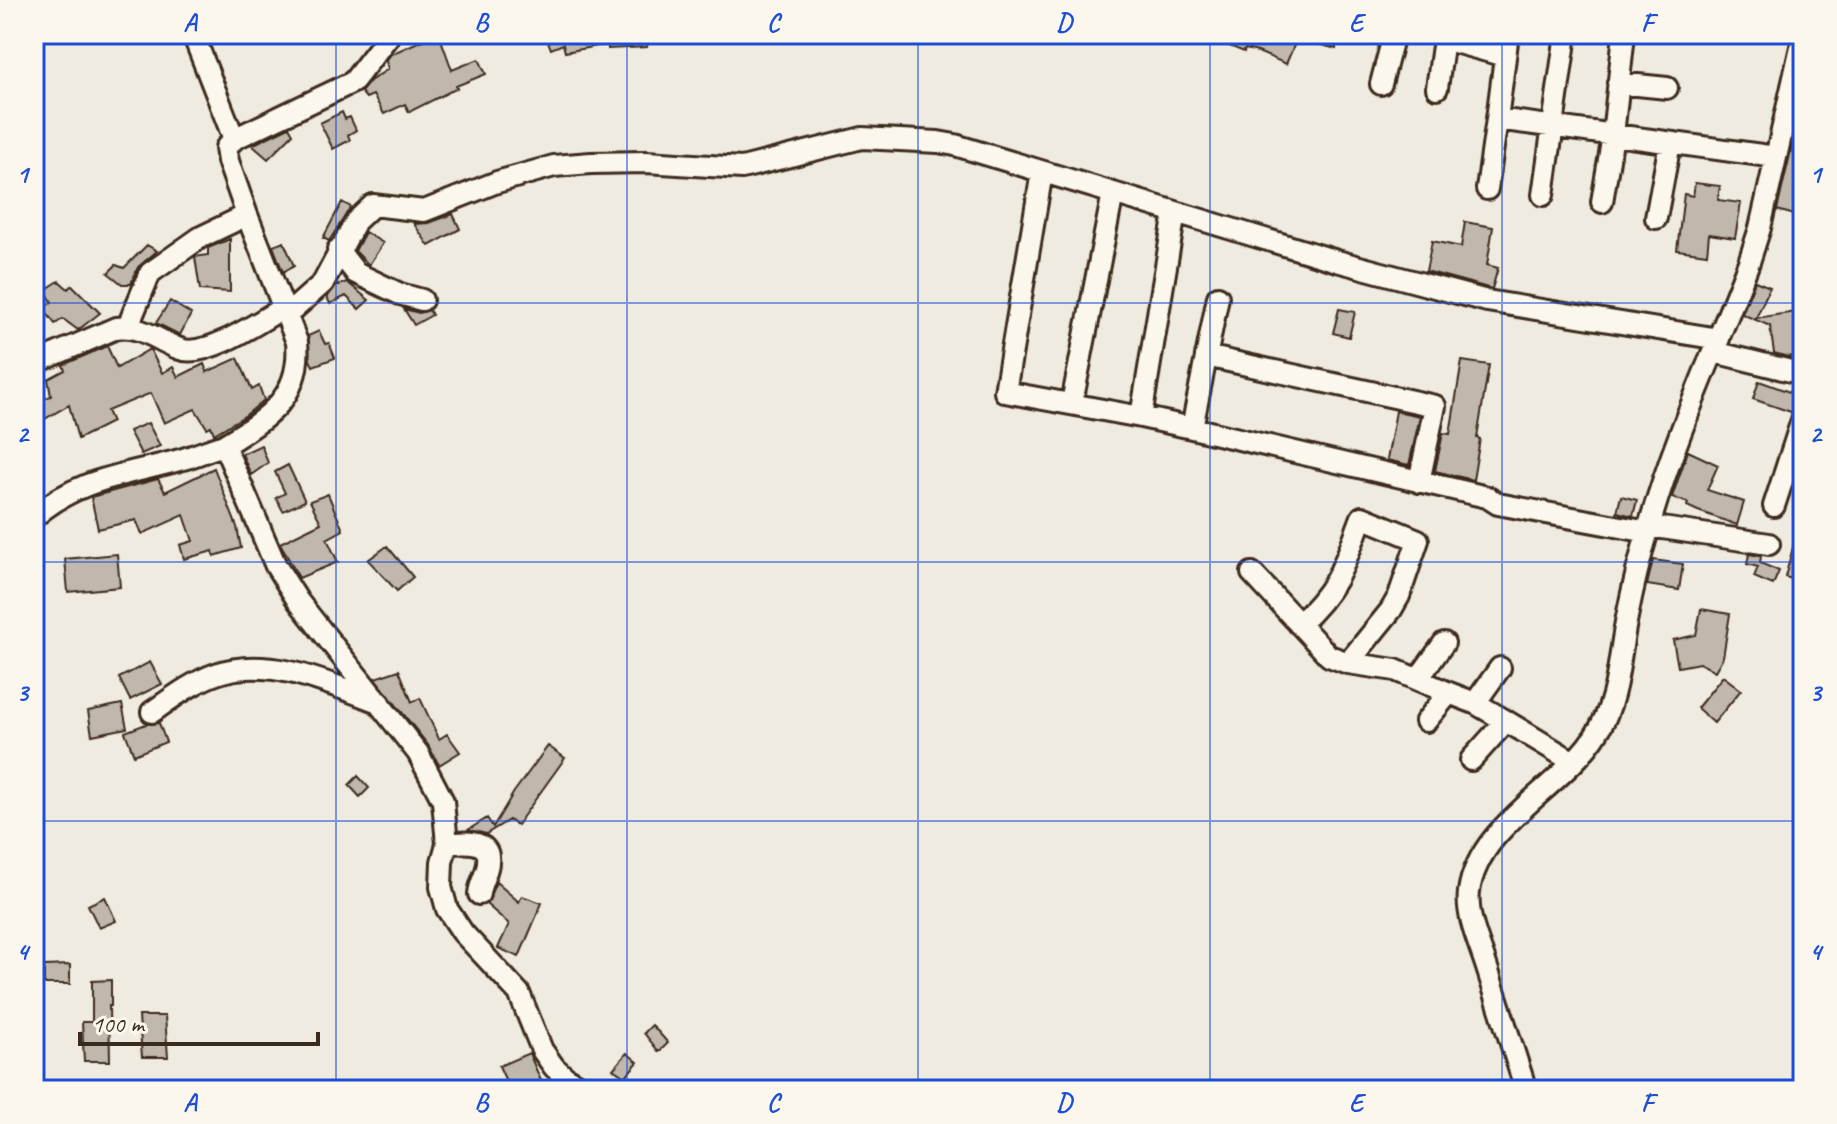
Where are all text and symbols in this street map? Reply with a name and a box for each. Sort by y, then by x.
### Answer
text: A [183,6,198,39]
text: B [474,6,490,39]
text: C [767,6,783,39]
text: D [1056,6,1074,39]
text: E [1349,6,1367,39]
text: F [1641,6,1659,39]
text: 1 [16,158,31,191]
text: 1 [1809,158,1824,191]
text: 2 [16,417,30,450]
text: 2 [1809,417,1823,450]
text: 3 [16,676,30,709]
text: 3 [1809,676,1823,709]
text: 4 [16,935,31,968]
text: 4 [1809,935,1824,968]
scale bar [80,996,318,1046]
text: 100 m [92,1009,146,1039]
text: A [183,1086,198,1119]
text: B [474,1086,490,1119]
text: C [767,1086,783,1119]
text: D [1056,1086,1074,1119]
text: E [1349,1086,1367,1119]
text: F [1641,1086,1659,1119]

